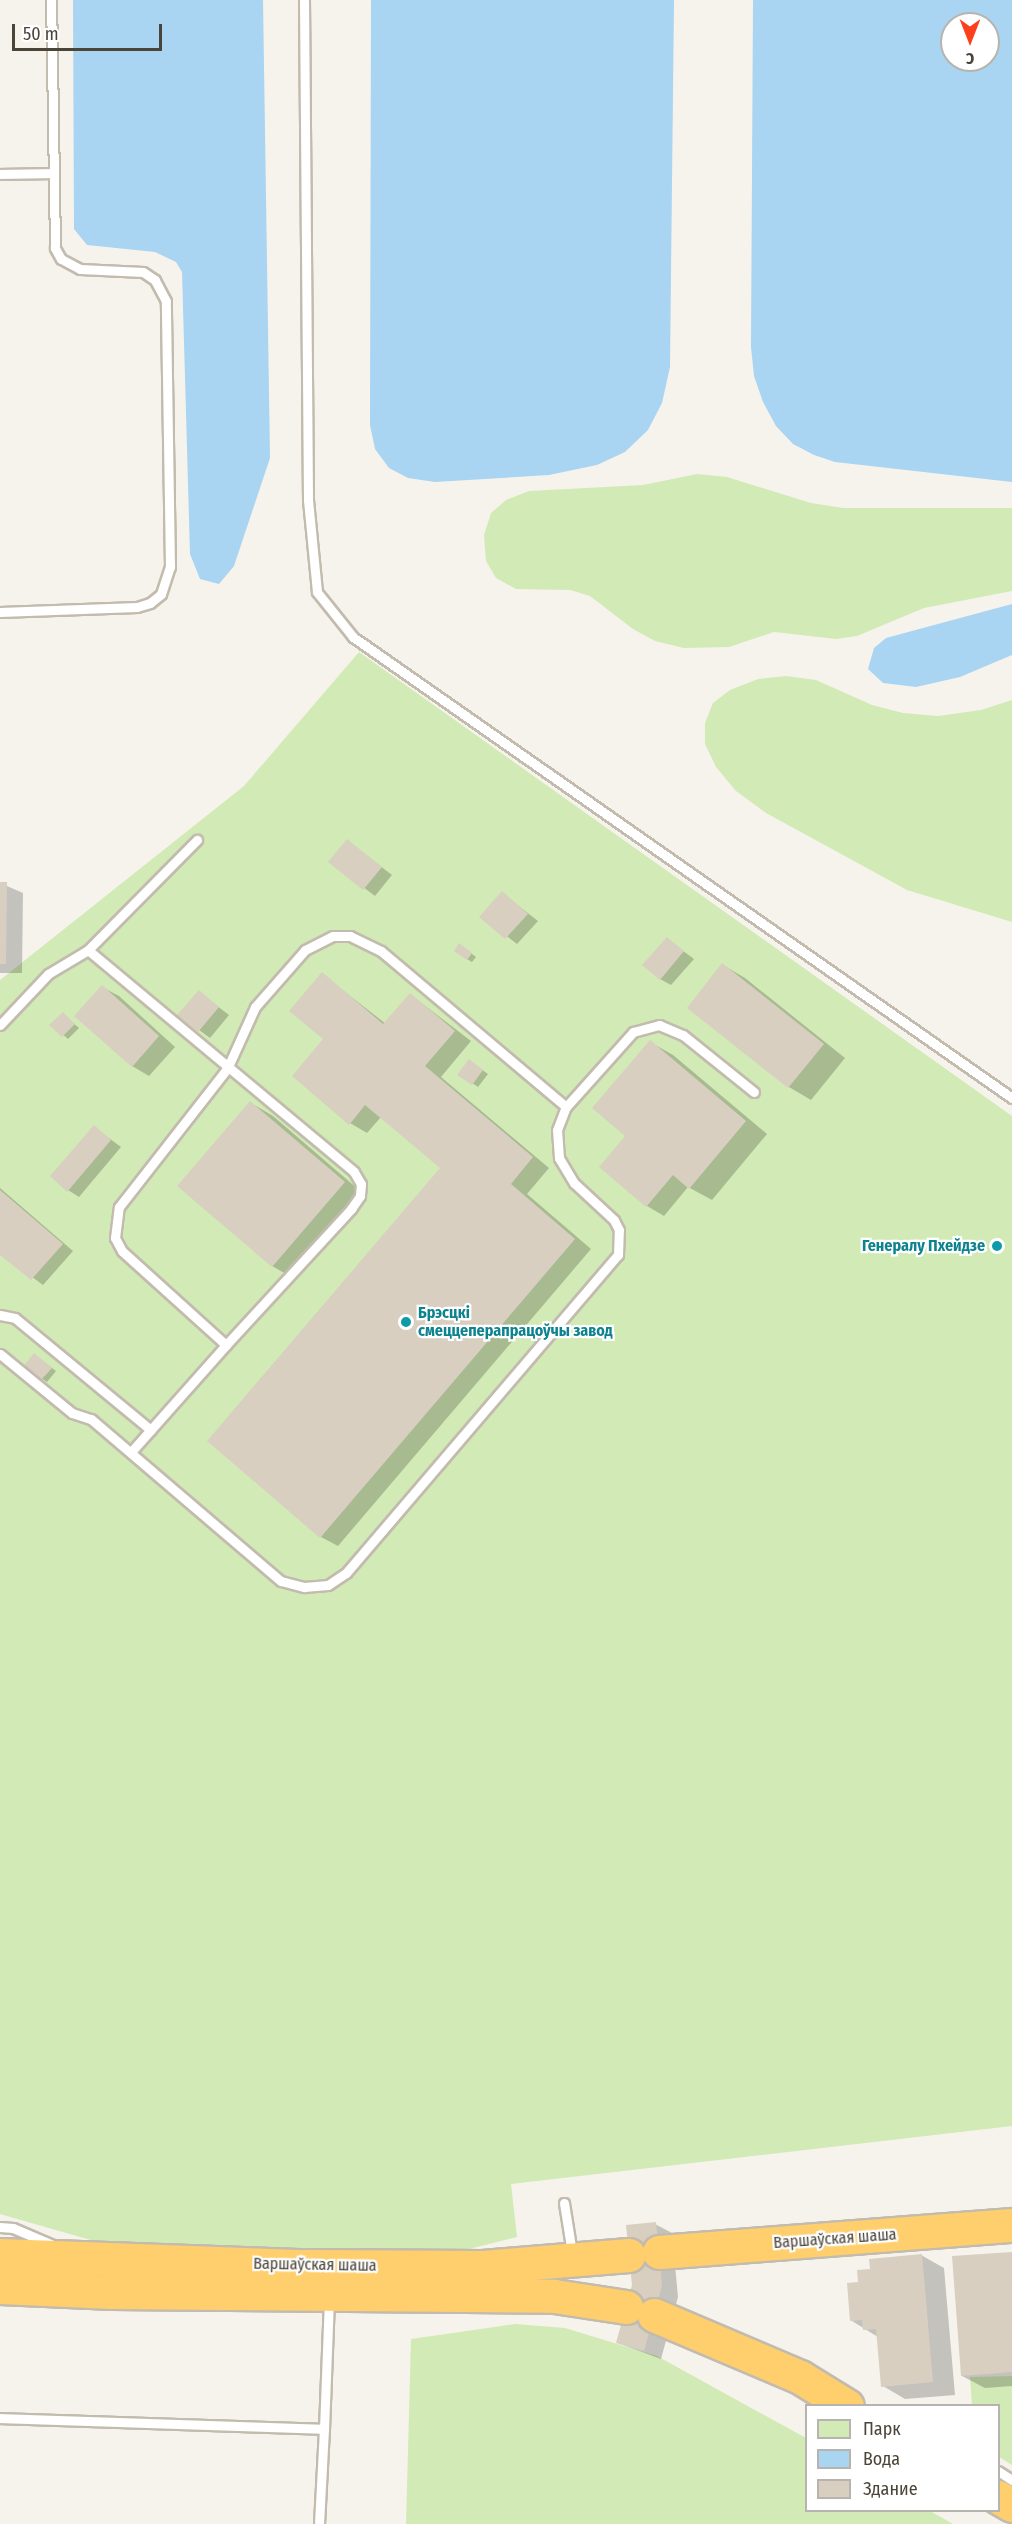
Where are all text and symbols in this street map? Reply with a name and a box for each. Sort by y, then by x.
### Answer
scale bar [15,12,165,50]
north arrow [940,12,1000,72]
text: 50 m [23,23,59,45]
text: С [966,49,974,68]
place label: Генералу Пхейдзе [862,1236,985,1256]
marker: Генералу Пхейдзе [990,1239,1004,1253]
place label: Брэсцкі смеццеперапрацоўчы завод [418,1303,613,1341]
marker: Брэсцкі смеццеперапрацоўчы завод [399,1315,413,1329]
street label: Варшаўская шаша [773,2225,897,2253]
street label: Варшаўская шаша [253,2254,377,2276]
legend [805,2404,1000,2512]
text: Парк [863,2418,901,2440]
text: Вода [863,2448,900,2470]
text: Здание [863,2478,918,2500]

